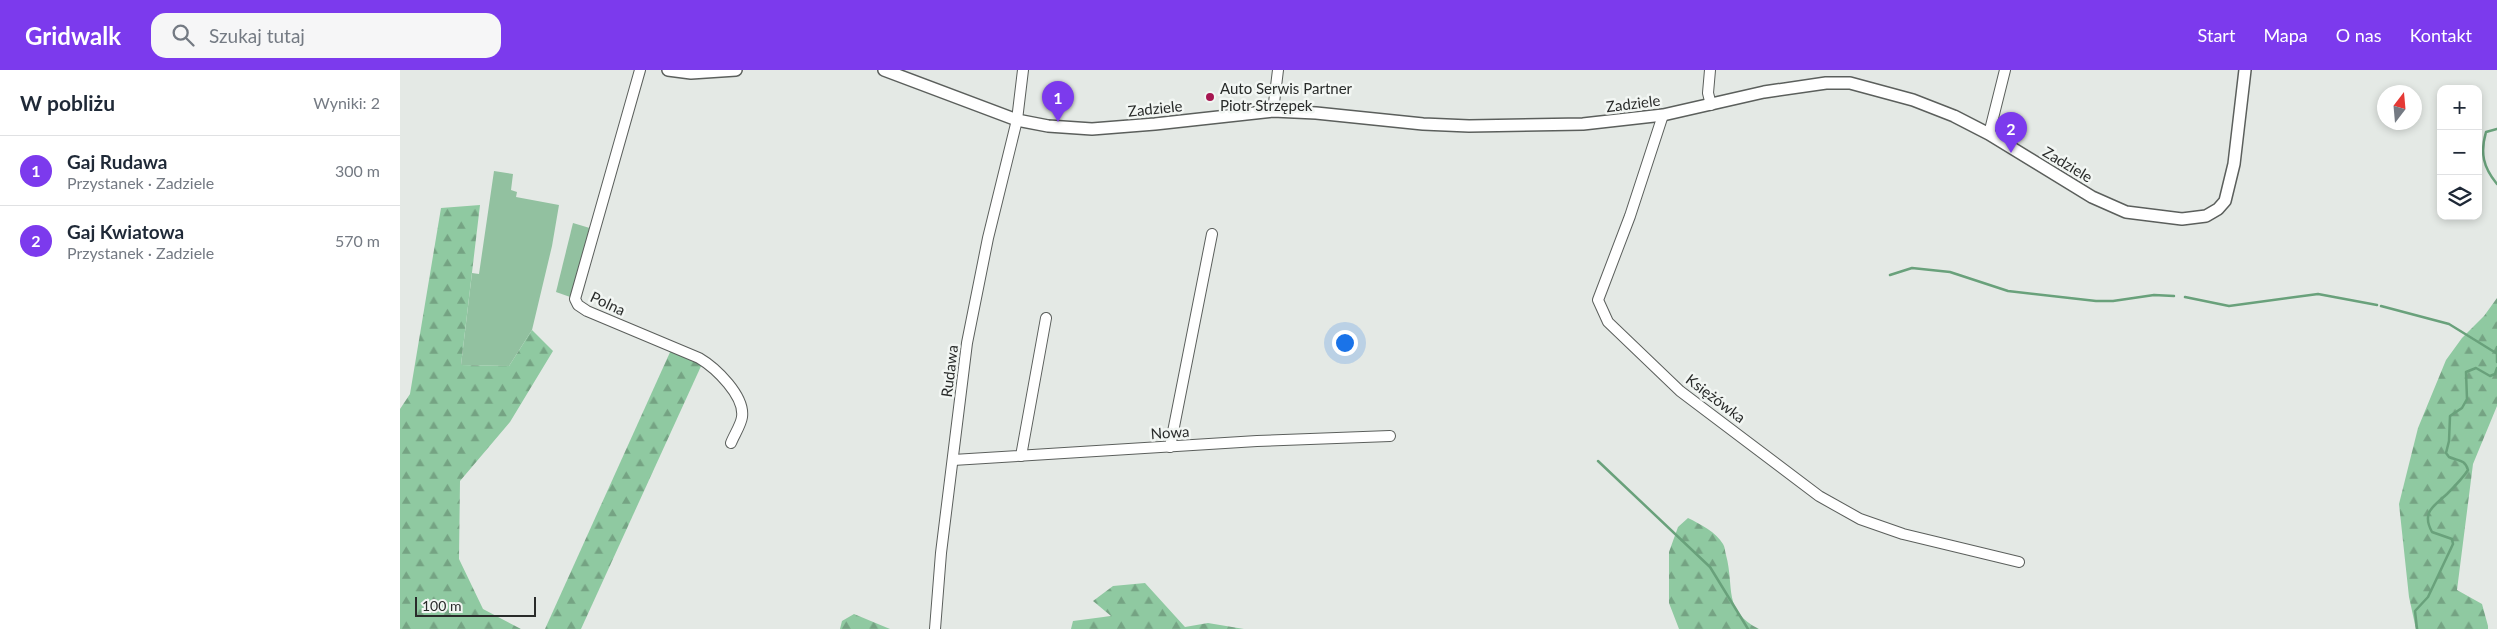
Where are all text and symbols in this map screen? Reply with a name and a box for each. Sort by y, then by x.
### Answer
search box [151,13,501,58]
text: Gridwalk [25,21,121,50]
icon: search [169,21,197,49]
text: Szukaj tutaj [209,24,305,47]
text: Start [2198,24,2235,46]
text: Mapa [2263,24,2308,46]
text: O nas [2336,24,2382,46]
text: Kontakt [2410,24,2472,46]
place label: Auto Serwis Partner Piotr Strzępek [1220,79,1353,114]
pin: 1 [1042,81,1074,122]
north arrow [2377,85,2422,130]
map controls [2437,85,2482,220]
button: + [2437,85,2482,130]
text: W pobliżu [20,90,115,115]
marker: Auto Serwis Partner Piotr Strzępek [1204,91,1216,103]
street label: Zadziele [1605,91,1661,115]
text: Wyniki: 2 [313,93,380,112]
street label: Zadziele [1127,96,1183,120]
pin: 2 [1995,112,2027,153]
button: − [2437,130,2482,175]
street label: Zadziele [2040,142,2096,186]
text: Gaj Rudawa [67,150,168,173]
text: 1 [31,161,41,180]
text: 300 m [335,161,380,180]
text: Przystanek · Zadziele [67,173,214,192]
button: layers [2437,175,2482,220]
text: Gaj Kwiatowa [67,220,184,243]
text: 2 [31,231,41,250]
text: 570 m [335,231,380,250]
text: Przystanek · Zadziele [67,243,214,262]
street label: Polna [588,287,628,319]
your location [1332,330,1358,356]
street label: Rudawa [937,344,961,398]
street label: Księżówka [1683,370,1749,426]
street label: Nowa [1150,422,1190,442]
scale bar [415,594,536,617]
text: 100 m [422,597,461,614]

